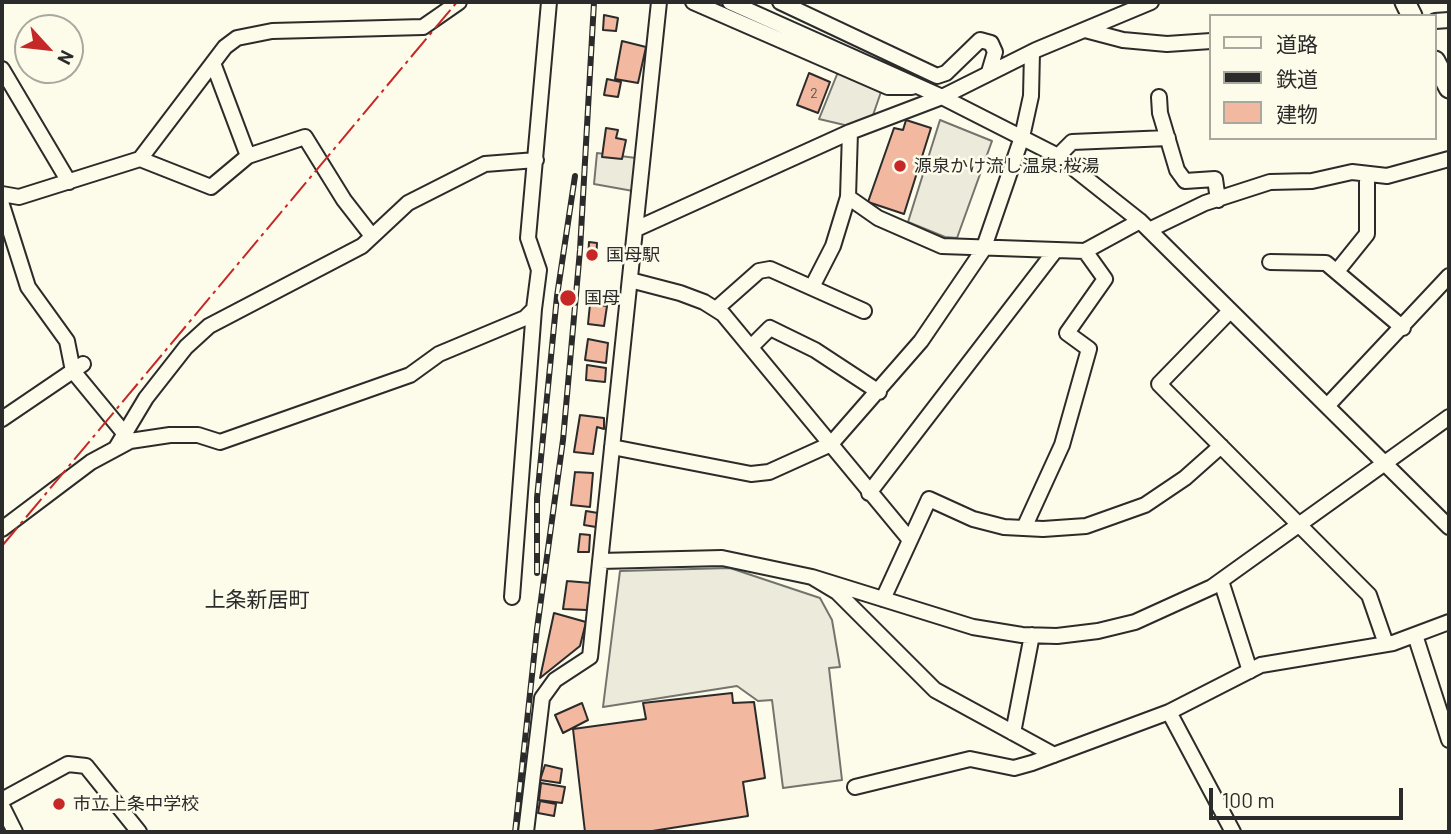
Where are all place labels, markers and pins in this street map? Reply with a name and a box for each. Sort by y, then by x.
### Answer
place label: 源泉かけ流し温泉;桜湯 [914,155,1100,177]
marker: 源泉かけ流し温泉;桜湯 [892,158,908,174]
place label: 国母駅 [606,244,660,266]
marker: 国母駅 [584,247,600,263]
place label: 国母 [584,287,620,309]
marker: 国母 [558,288,578,308]
place label: 市立上条中学校 [73,793,199,815]
marker: 市立上条中学校 [51,796,67,812]

